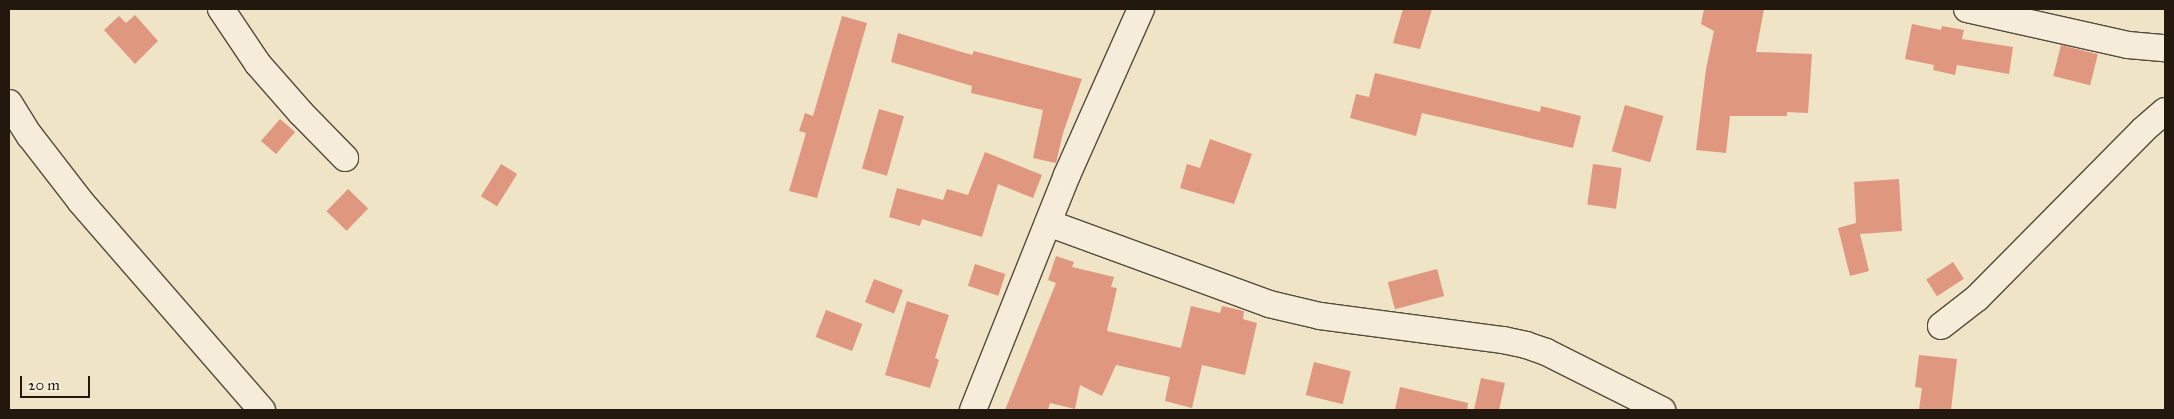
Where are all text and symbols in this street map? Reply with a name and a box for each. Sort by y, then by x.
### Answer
scale bar [22,366,92,398]
text: 20 m [28,376,60,394]

